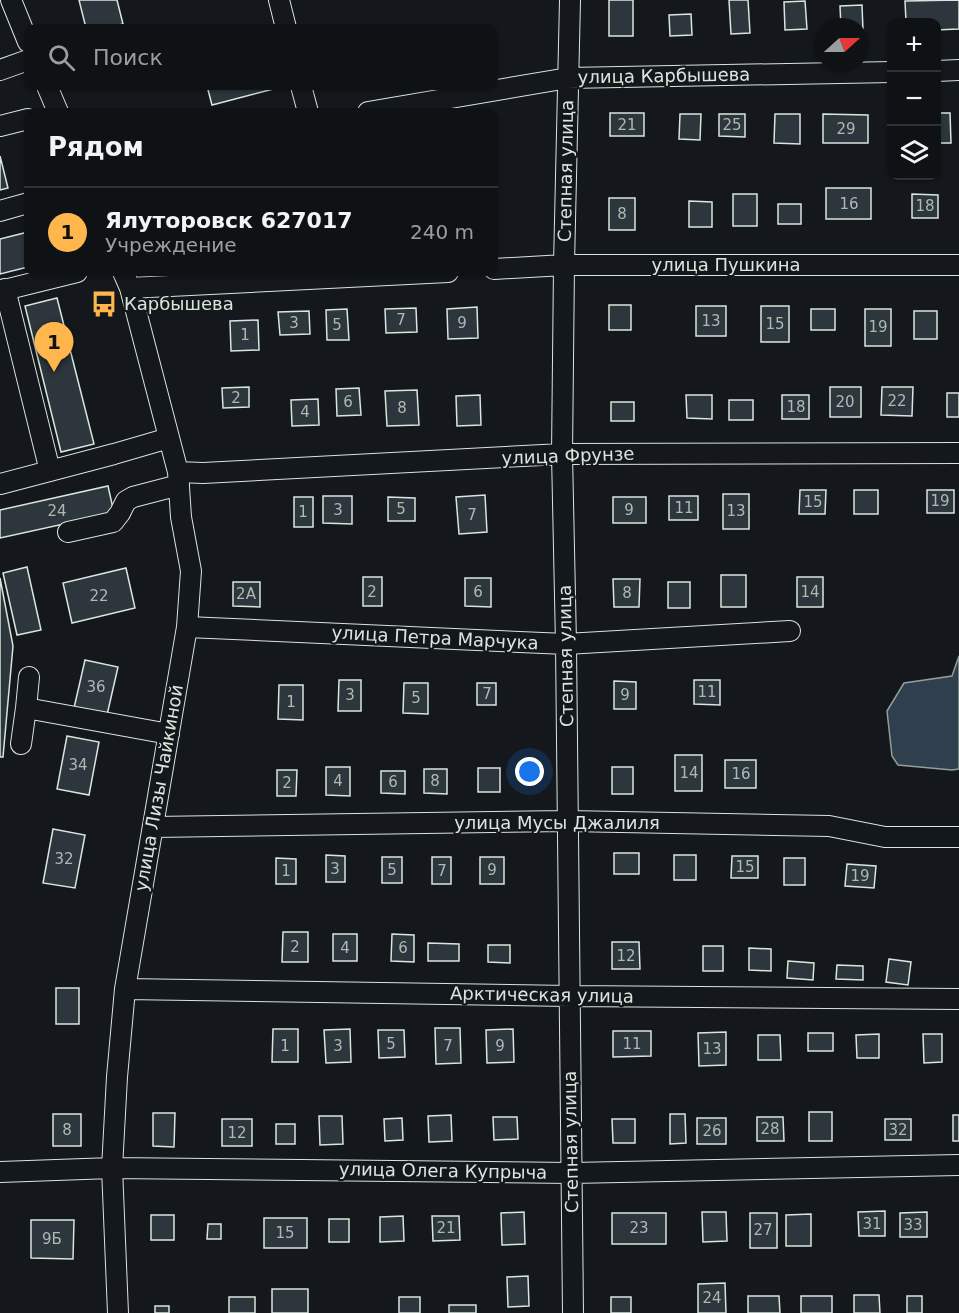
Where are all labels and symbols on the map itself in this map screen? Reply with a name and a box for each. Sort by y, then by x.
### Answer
north arrow [815,18,869,72]
street label: улица Карбышева [578,63,750,88]
street label: Степная улица [554,100,577,242]
house number: 21 [617,116,637,134]
house number: 25 [722,116,742,134]
house number: 29 [836,120,856,138]
house number: 16 [839,195,859,213]
house number: 18 [915,197,935,215]
house number: 8 [617,205,627,223]
street label: улица Пушкина [652,254,800,275]
bus stop icon: Карбышева [89,289,119,319]
place label: Карбышева [124,293,234,314]
house number: 7 [396,311,406,329]
house number: 13 [701,312,721,330]
house number: 3 [289,314,299,332]
house number: 9 [457,314,467,332]
house number: 15 [765,315,785,333]
house number: 5 [332,316,342,334]
house number: 19 [868,318,888,336]
pin: 1 [34,322,74,372]
house number: 1 [240,326,250,344]
house number: 2 [231,389,241,407]
house number: 22 [887,392,907,410]
house number: 6 [343,393,353,411]
house number: 20 [835,393,855,411]
house number: 18 [786,398,806,416]
house number: 8 [397,399,407,417]
house number: 4 [300,403,310,421]
street label: улица Фрунзе [501,443,635,468]
house number: 19 [930,492,950,510]
house number: 15 [803,493,823,511]
house number: 11 [674,499,694,517]
house number: 5 [396,500,406,518]
house number: 3 [333,501,343,519]
house number: 9 [624,501,634,519]
house number: 24 [47,502,67,520]
house number: 13 [726,502,746,520]
house number: 1 [298,503,308,521]
house number: 7 [467,506,477,524]
house number: 2 [367,583,377,601]
house number: 6 [473,583,483,601]
house number: 14 [800,583,820,601]
house number: 8 [622,584,632,602]
house number: 2А [236,585,257,603]
street label: Степная улица [554,585,577,727]
house number: 22 [89,587,109,605]
street label: улица Петра Марчука [331,622,539,653]
house number: 36 [86,678,106,696]
street label: улица Лизы Чайкиной [130,683,187,893]
house number: 11 [697,683,717,701]
house number: 7 [482,685,492,703]
house number: 3 [345,686,355,704]
house number: 9 [620,686,630,704]
house number: 5 [411,689,421,707]
house number: 1 [286,693,296,711]
house number: 34 [68,756,88,774]
your location [515,757,544,786]
house number: 14 [679,764,699,782]
house number: 16 [731,765,751,783]
house number: 4 [333,772,343,790]
house number: 8 [430,772,440,790]
house number: 6 [388,773,398,791]
house number: 2 [282,774,292,792]
street label: улица Мусы Джалиля [454,812,660,833]
house number: 32 [54,850,74,868]
house number: 15 [735,858,755,876]
house number: 3 [330,860,340,878]
house number: 5 [387,861,397,879]
house number: 9 [487,861,497,879]
house number: 1 [281,862,291,880]
house number: 7 [437,862,447,880]
house number: 19 [850,867,870,885]
house number: 2 [290,938,300,956]
house number: 4 [340,939,350,957]
house number: 6 [398,939,408,957]
house number: 12 [616,947,636,965]
street label: Арктическая улица [450,982,634,1007]
house number: 5 [386,1035,396,1053]
house number: 11 [622,1035,642,1053]
house number: 1 [280,1037,290,1055]
house number: 3 [333,1037,343,1055]
house number: 7 [443,1037,453,1055]
house number: 9 [495,1037,505,1055]
house number: 13 [702,1040,722,1058]
street label: Степная улица [559,1071,582,1213]
house number: 28 [760,1120,780,1138]
house number: 8 [62,1121,72,1139]
house number: 32 [888,1121,908,1139]
house number: 26 [702,1122,722,1140]
house number: 12 [227,1124,247,1142]
street label: улица Олега Купрыча [339,1158,547,1183]
house number: 31 [862,1215,882,1233]
house number: 33 [903,1216,923,1234]
house number: 21 [436,1219,456,1237]
house number: 23 [629,1219,649,1237]
house number: 27 [753,1221,773,1239]
house number: 15 [275,1224,295,1242]
house number: 9Б [42,1230,62,1248]
house number: 24 [702,1289,722,1307]

